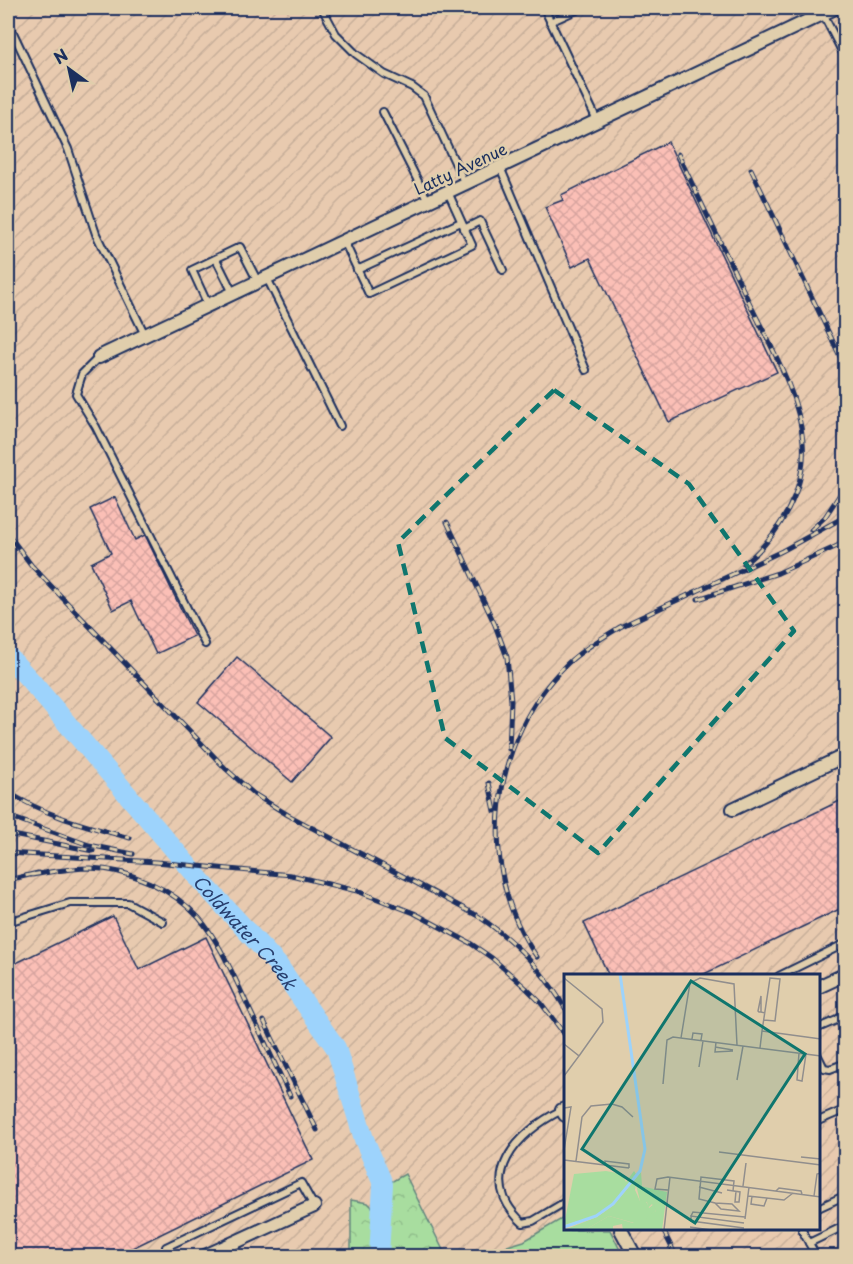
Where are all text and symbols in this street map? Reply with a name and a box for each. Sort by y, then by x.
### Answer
north arrow [39,39,99,99]
text: N [48,42,72,69]
street label: Latty Avenue [409,136,511,200]
water label: Coldwater Creek [187,868,305,995]
inset map [564,974,820,1231]

